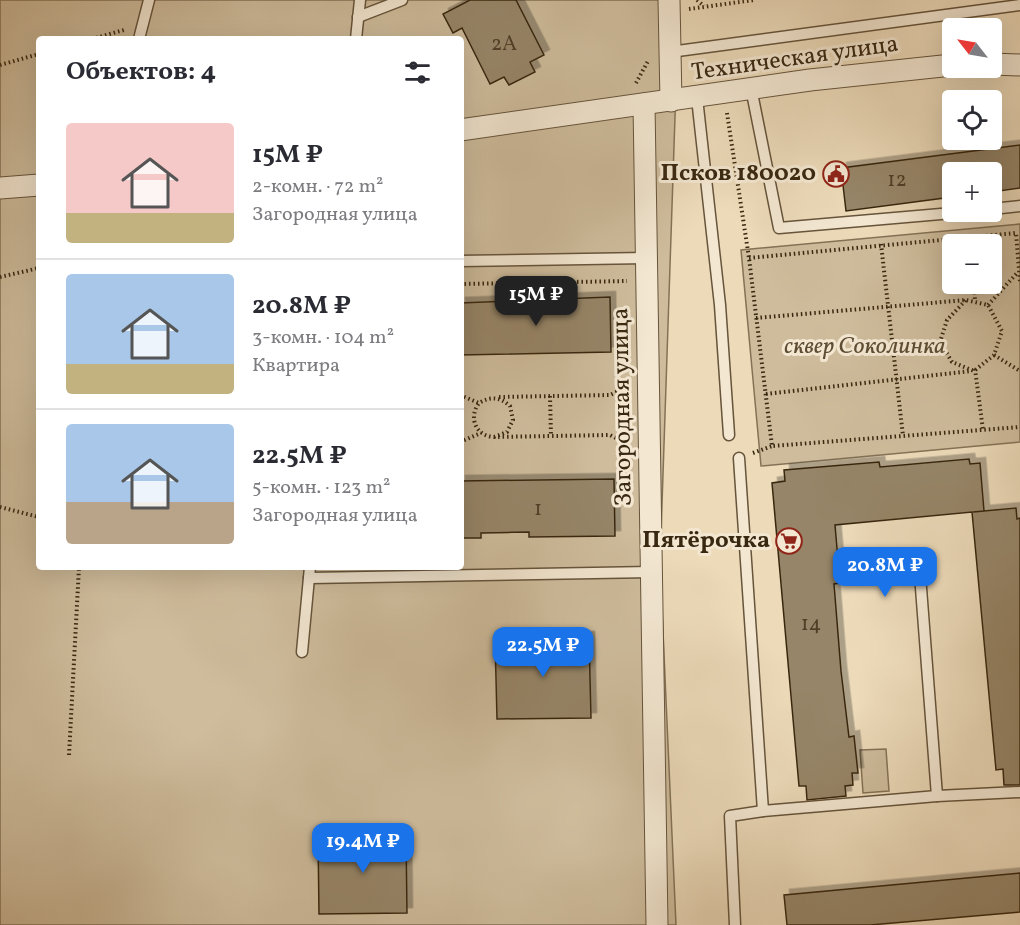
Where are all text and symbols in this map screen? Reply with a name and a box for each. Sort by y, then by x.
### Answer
north arrow [942,18,1002,78]
map controls [942,18,1002,294]
street label: Техническая улица [689,28,901,90]
house number: 2А [491,30,517,59]
text: Объектов: 4 [66,54,216,90]
icon: filters [401,56,434,89]
button: locate [942,90,1002,150]
text: 15M ₽ [252,137,323,173]
icon: home [114,147,186,219]
place label: Псков 180020 [661,157,816,191]
public building icon: Псков 180020 [821,159,851,189]
button: + [942,162,1002,222]
house number: 12 [887,166,907,195]
text: 2-комн. · 72 m² [252,173,383,201]
text: Загородная улица [252,201,418,229]
button: − [942,234,1002,294]
pin: 15M ₽ [494,276,578,327]
text: 15M ₽ [509,281,563,309]
text: 20.8M ₽ [252,288,351,324]
icon: home [114,298,186,370]
street label: Загородная улица [604,307,642,507]
text: 3-комн. · 104 m² [252,324,394,352]
park label: сквер Соколинка [784,330,946,364]
text: Квартира [252,352,340,380]
text: 22.5M ₽ [252,438,347,474]
icon: home [114,448,186,520]
text: 5-комн. · 123 m² [252,474,390,502]
house number: 1 [534,495,542,524]
text: Загородная улица [252,502,418,530]
place label: Пятёрочка [642,524,770,558]
supermarket icon: Пятёрочка [774,526,804,556]
pin: 20.8M ₽ [830,547,940,598]
text: 20.8M ₽ [847,552,923,580]
house number: 14 [801,610,821,639]
pin: 22.5M ₽ [488,627,598,678]
text: 22.5M ₽ [507,632,579,660]
pin: 19.4M ₽ [308,823,418,874]
text: 19.4M ₽ [326,828,400,856]

